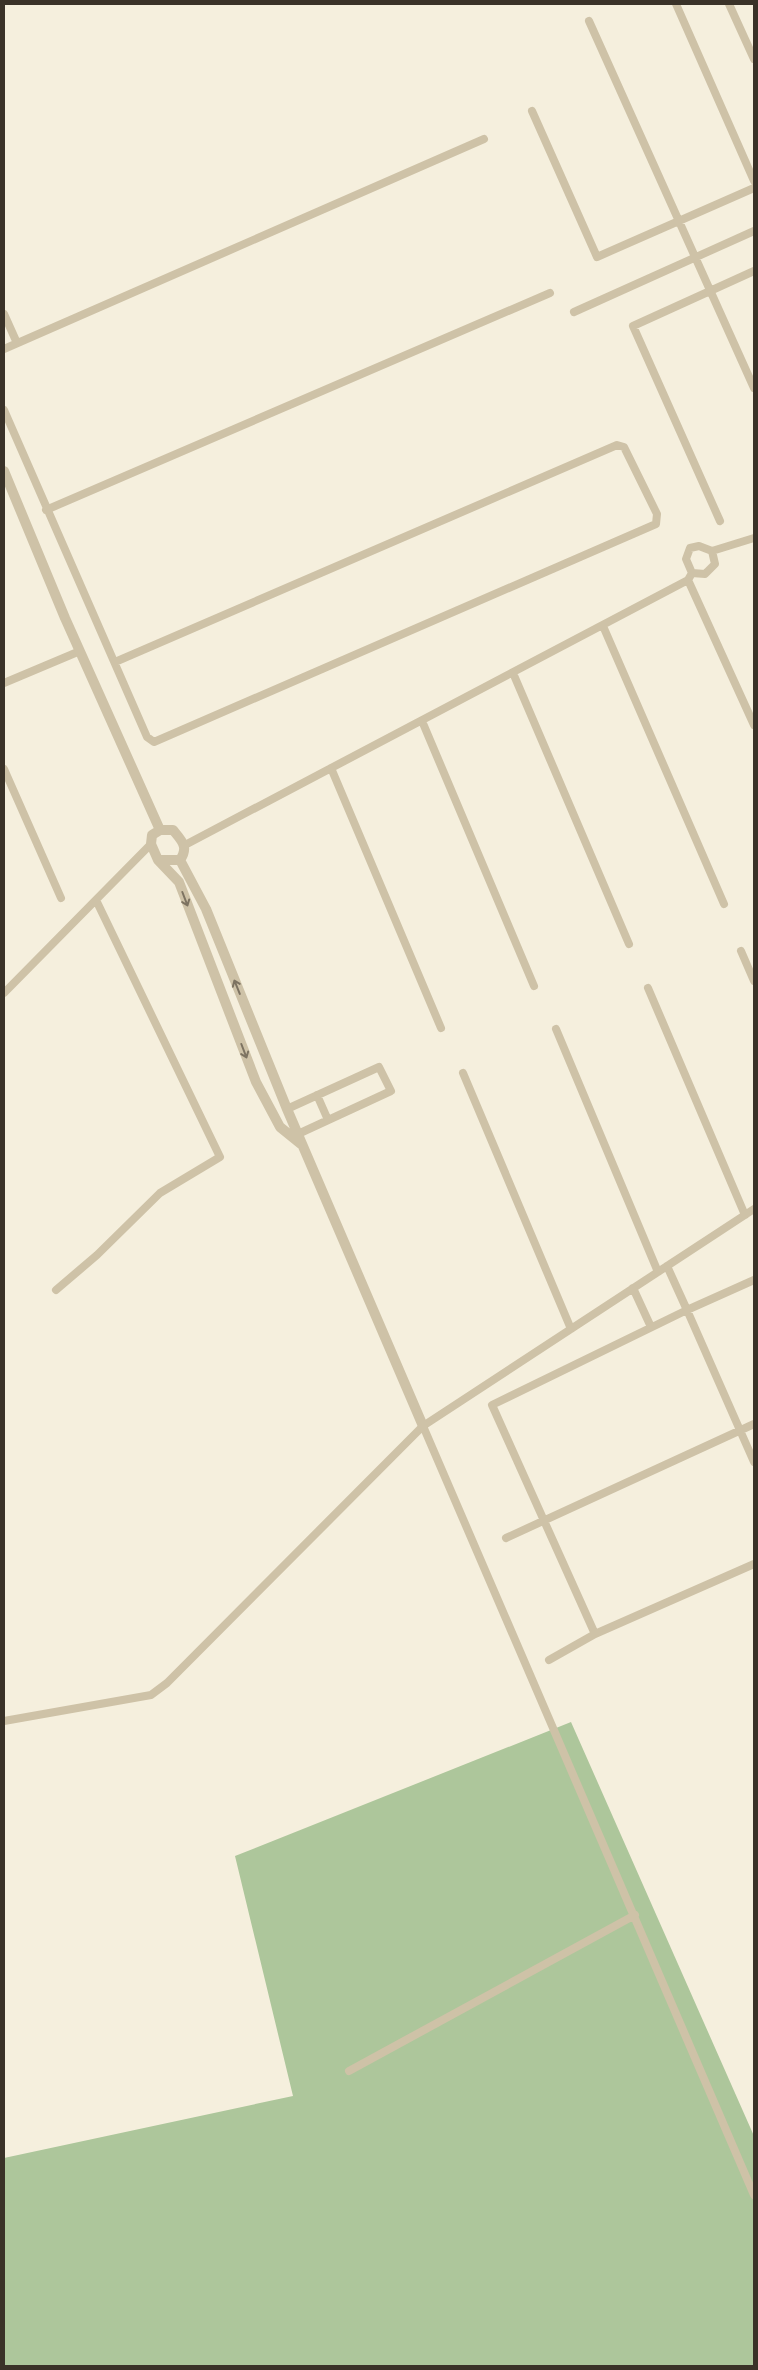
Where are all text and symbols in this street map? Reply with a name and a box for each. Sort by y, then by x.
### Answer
one-way arrow [181,891,190,907]
one-way arrow [232,979,241,995]
one-way arrow [239,1043,249,1058]

